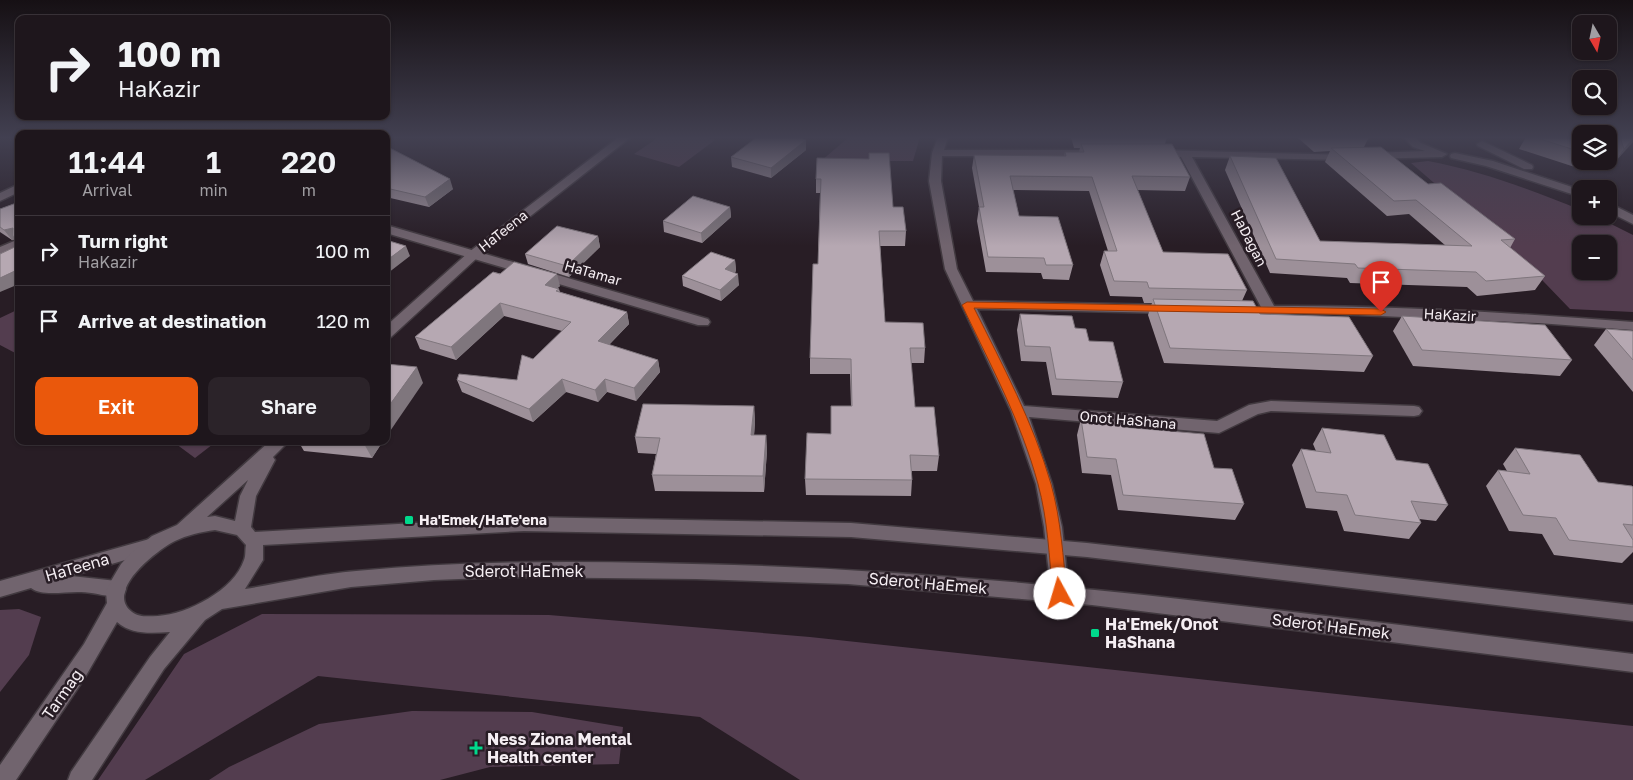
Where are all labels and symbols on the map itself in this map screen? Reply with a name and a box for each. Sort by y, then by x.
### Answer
north arrow [1572,15,1618,60]
street label: HaTeena [475,206,531,255]
street label: HaDagan [1228,207,1271,269]
street label: HaTamar [563,256,624,289]
pin [1360,261,1402,312]
street label: HaKazir [1423,305,1477,324]
street label: Onot HaShana [1079,407,1177,432]
place label: Ha'Emek/HaTe'ena [419,511,547,528]
marker: Ha'Emek/HaTe'ena [403,514,415,526]
street label: HaTeena [43,548,111,586]
street label: Sderot HaEmek [465,561,583,581]
position arrow [1033,567,1085,619]
street label: Sderot HaEmek [868,568,988,598]
street label: Sderot HaEmek [1271,609,1391,643]
place label: Ha'Emek/Onot HaShana [1105,614,1218,652]
marker: Ha'Emek/Onot HaShana [1089,627,1101,639]
street label: Tarmag [38,665,86,723]
place label: Ness Ziona Mental Health center [487,729,633,767]
marker: Ness Ziona Mental Health center [469,741,483,755]

